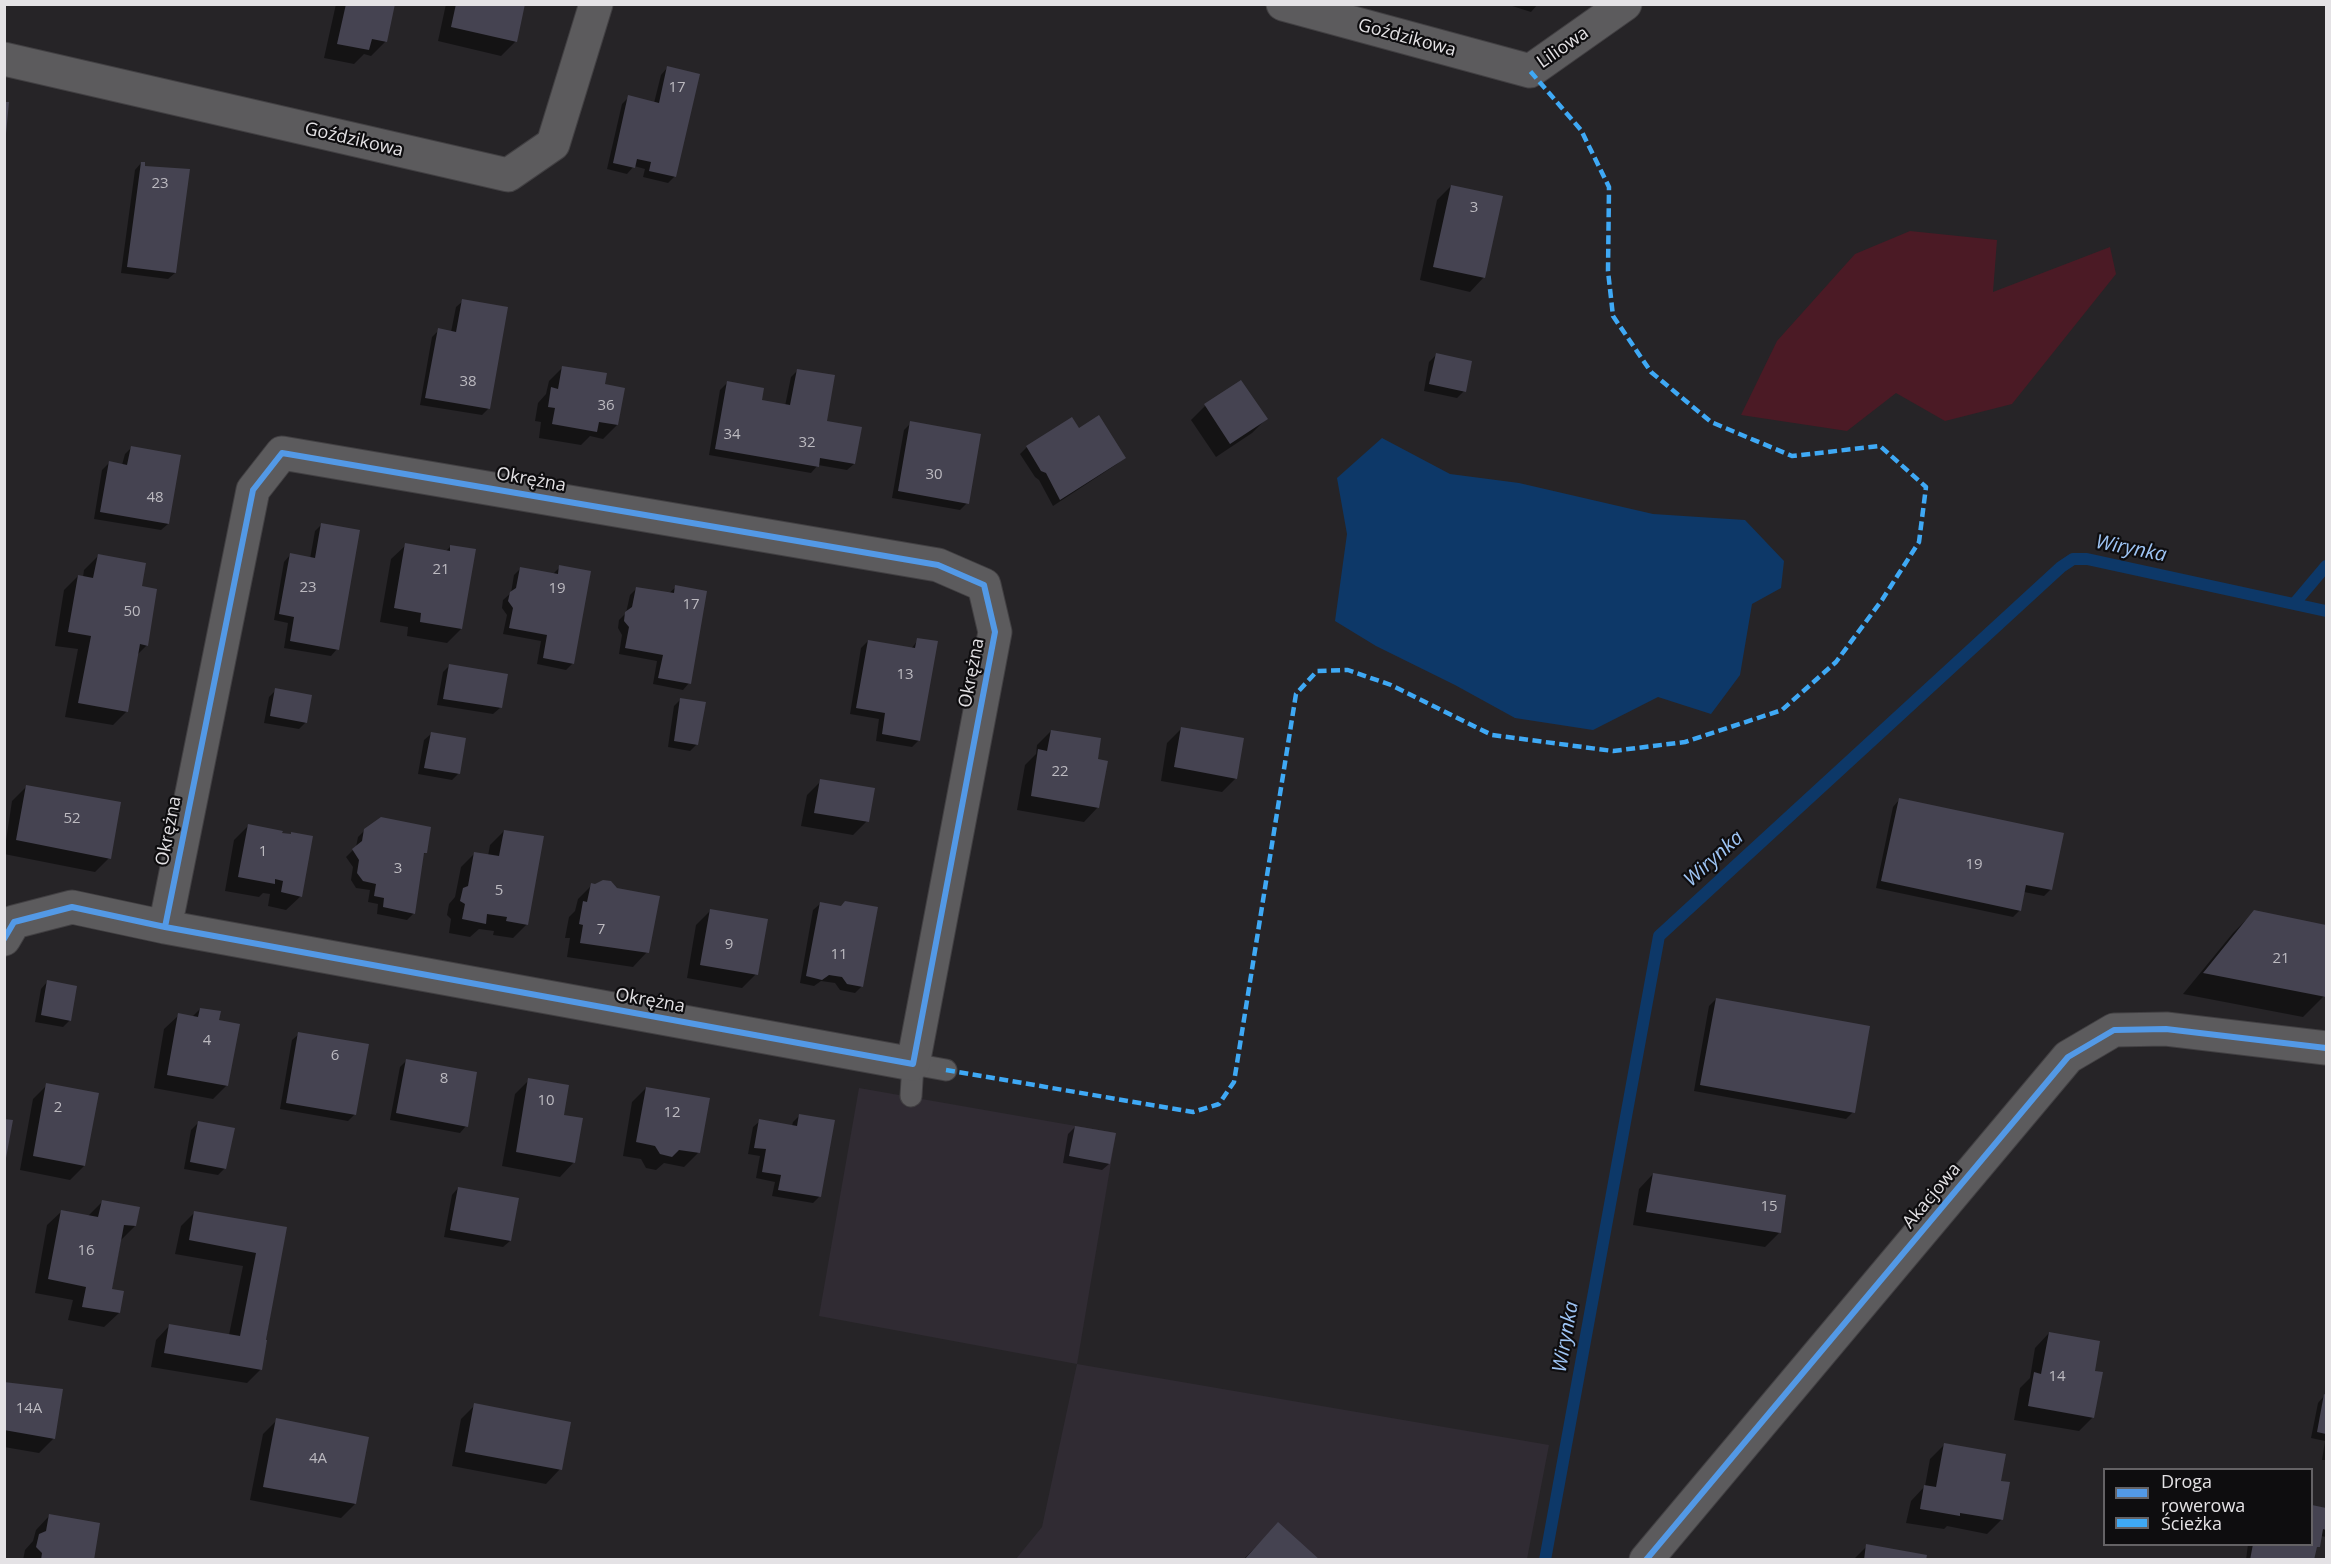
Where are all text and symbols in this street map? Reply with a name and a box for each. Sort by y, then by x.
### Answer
street label: Goździkowa [1356,15,1458,61]
street label: Liliowa [1533,23,1593,73]
house number: 17 [668,79,686,97]
street label: Goździkowa [303,118,405,162]
house number: 23 [151,175,169,193]
house number: 3 [1470,199,1478,217]
house number: 38 [459,373,477,391]
house number: 36 [597,397,615,415]
house number: 34 [723,426,741,444]
house number: 32 [798,434,816,452]
street label: Okrężna [494,463,568,497]
house number: 30 [925,466,943,484]
house number: 48 [146,489,164,507]
water label: Wirynka [2093,530,2169,568]
house number: 21 [432,561,450,579]
house number: 23 [299,579,317,597]
house number: 19 [548,580,566,598]
house number: 17 [682,596,700,614]
house number: 50 [123,603,141,621]
street label: Okrężna [955,636,989,710]
house number: 13 [896,666,914,684]
house number: 22 [1051,763,1069,781]
street label: Okrężna [152,794,186,868]
house number: 52 [63,810,81,828]
water label: Wirynka [1679,826,1749,892]
house number: 1 [259,843,267,861]
house number: 19 [1965,856,1983,874]
house number: 3 [394,860,402,878]
house number: 5 [495,882,503,900]
house number: 7 [597,921,605,939]
house number: 9 [725,936,733,954]
house number: 11 [830,946,848,964]
house number: 21 [2272,950,2290,968]
street label: Okrężna [613,984,687,1018]
house number: 4 [203,1032,211,1050]
house number: 6 [331,1047,339,1065]
house number: 8 [440,1070,448,1088]
house number: 10 [537,1092,555,1110]
house number: 2 [54,1099,62,1117]
house number: 12 [663,1104,681,1122]
street label: Akacjowa [1898,1159,1966,1233]
house number: 15 [1760,1198,1778,1216]
house number: 16 [77,1242,95,1260]
water label: Wirynka [1548,1300,1584,1374]
house number: 14 [2048,1368,2066,1386]
house number: 14A [16,1400,42,1418]
house number: 4A [309,1450,327,1468]
legend [2103,1468,2313,1546]
text: Droga rowerowa [2161,1469,2245,1517]
text: Ścieżka [2161,1511,2222,1535]

